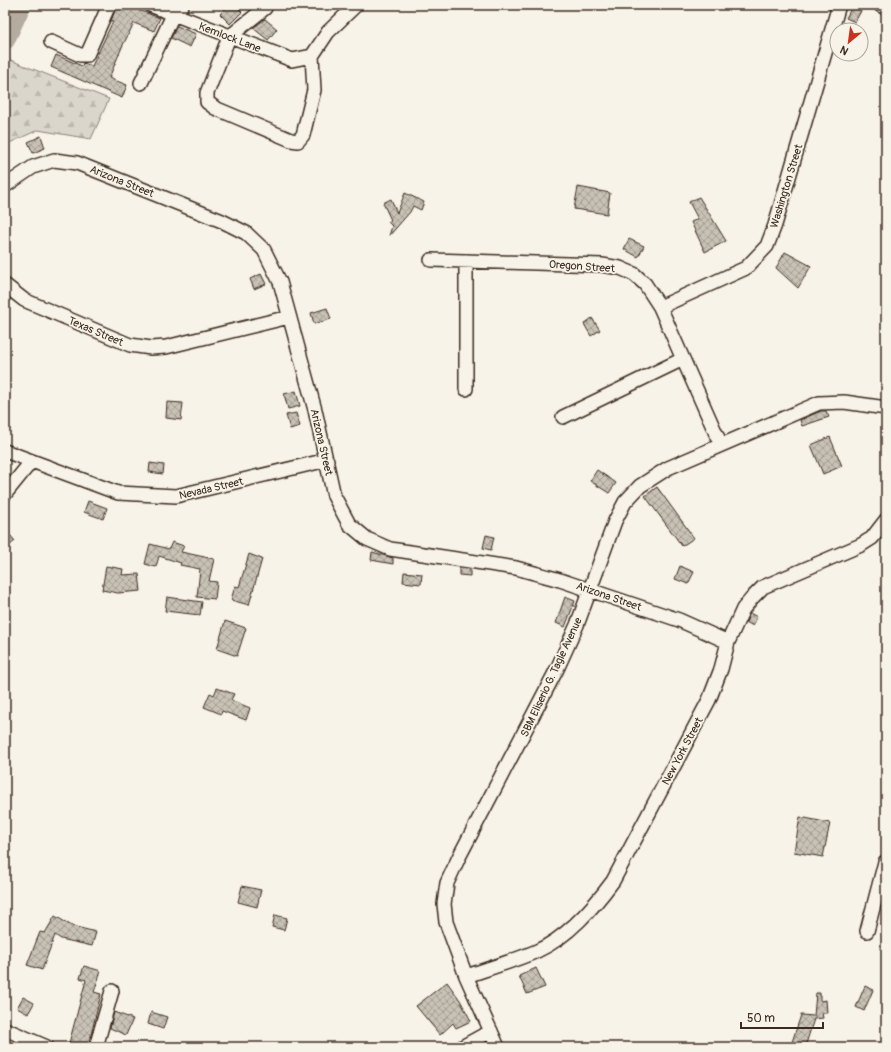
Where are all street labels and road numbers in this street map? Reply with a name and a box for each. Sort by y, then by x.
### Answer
street label: Kemlock Lane [197,20,263,55]
street label: Washington Street [768,142,806,230]
street label: Arizona Street [88,163,156,200]
street label: Oregon Street [549,258,616,275]
street label: Texas Street [66,314,126,349]
street label: Arizona Street [308,407,336,477]
street label: Nevada Street [178,475,245,502]
street label: Arizona Street [575,579,644,614]
street label: SBM Eliserio G. Tagle Avenue [518,615,585,739]
street label: New York Street [659,715,706,787]

